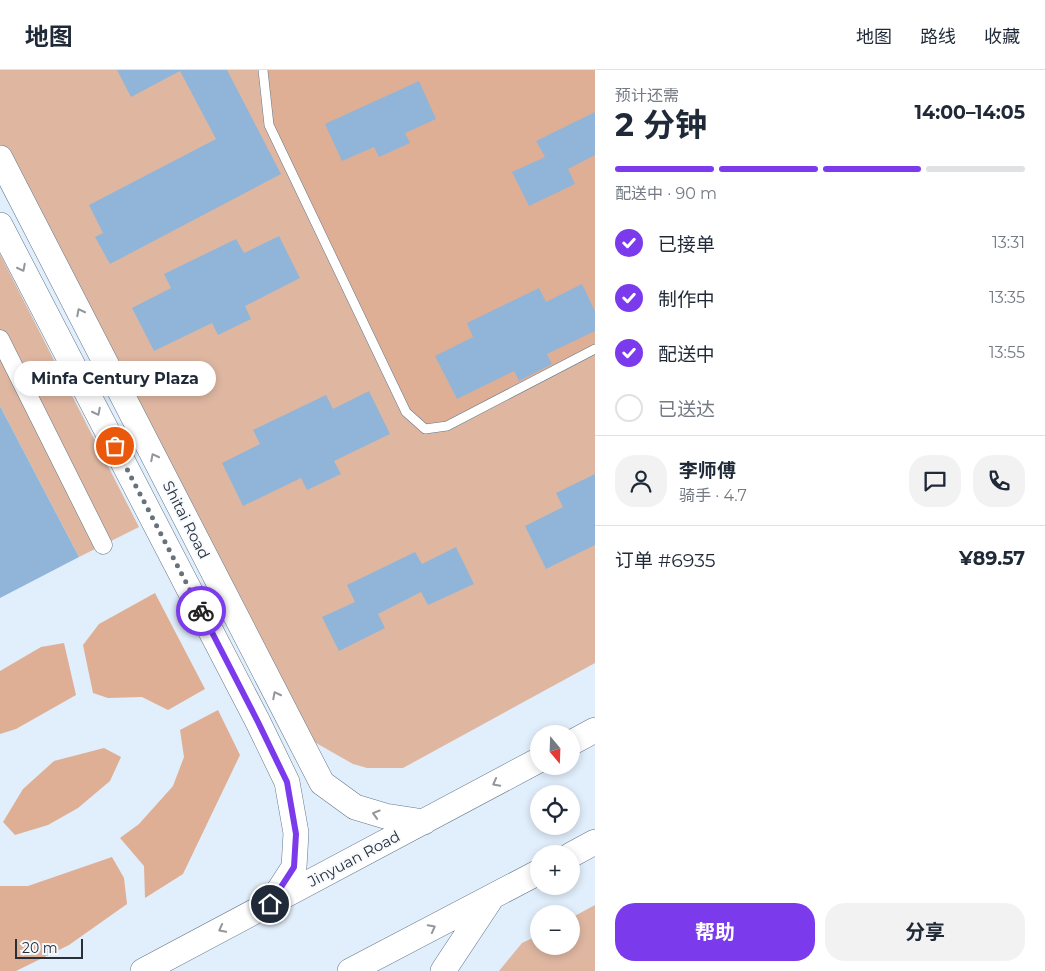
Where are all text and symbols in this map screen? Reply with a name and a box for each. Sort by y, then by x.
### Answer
text: 地图 [25,22,73,51]
text: 地图 [856,26,892,48]
text: 路线 [920,26,956,48]
text: 收藏 [984,26,1020,48]
text: 预计还需 [615,86,679,105]
text: 14:00–14:05 [914,101,1025,124]
text: 2 分钟 [615,105,707,144]
text: 配送中 · 90 m [615,184,717,203]
icon: check [615,229,643,257]
text: 已接单 [658,233,715,256]
text: 13:31 [992,233,1025,252]
one-way arrow [16,263,26,272]
icon: check [615,284,643,312]
text: 制作中 [658,288,715,311]
text: 13:35 [989,288,1025,307]
one-way arrow [76,308,86,317]
icon: check [615,339,643,367]
text: 配送中 [658,343,715,366]
text: 13:55 [989,343,1025,362]
callout: Minfa Century Plaza [14,361,216,396]
text: Minfa Century Plaza [31,369,199,388]
text: 已送达 [658,398,715,421]
one-way arrow [91,407,101,416]
pin [94,425,136,467]
icon: bag [101,432,129,460]
one-way arrow [150,453,160,462]
button: person [615,455,667,507]
button: chat [909,455,961,507]
button: phone [973,455,1025,507]
text: 李师傅 [679,459,736,482]
street label: Shitai Road [159,478,214,562]
text: 骑手 · 4.7 [679,486,747,505]
text: ¥89.57 [959,547,1025,570]
text: 订单 #6935 [615,549,715,572]
courier [176,586,226,636]
icon: bike [187,597,215,625]
one-way arrow [272,691,282,700]
north arrow [530,725,580,775]
map controls [530,725,580,955]
one-way arrow [492,777,501,787]
button: locate [530,785,580,835]
one-way arrow [372,809,380,819]
street label: Jinyuan Road [304,826,403,891]
button: + [530,845,580,895]
pin [249,883,291,925]
icon: home [256,890,284,918]
button: 帮助 [615,903,815,961]
button: 分享 [825,903,1025,961]
button: − [530,905,580,955]
one-way arrow [218,923,227,933]
one-way arrow [427,924,436,934]
scale bar [15,936,82,959]
text: 20 m [22,939,58,957]

